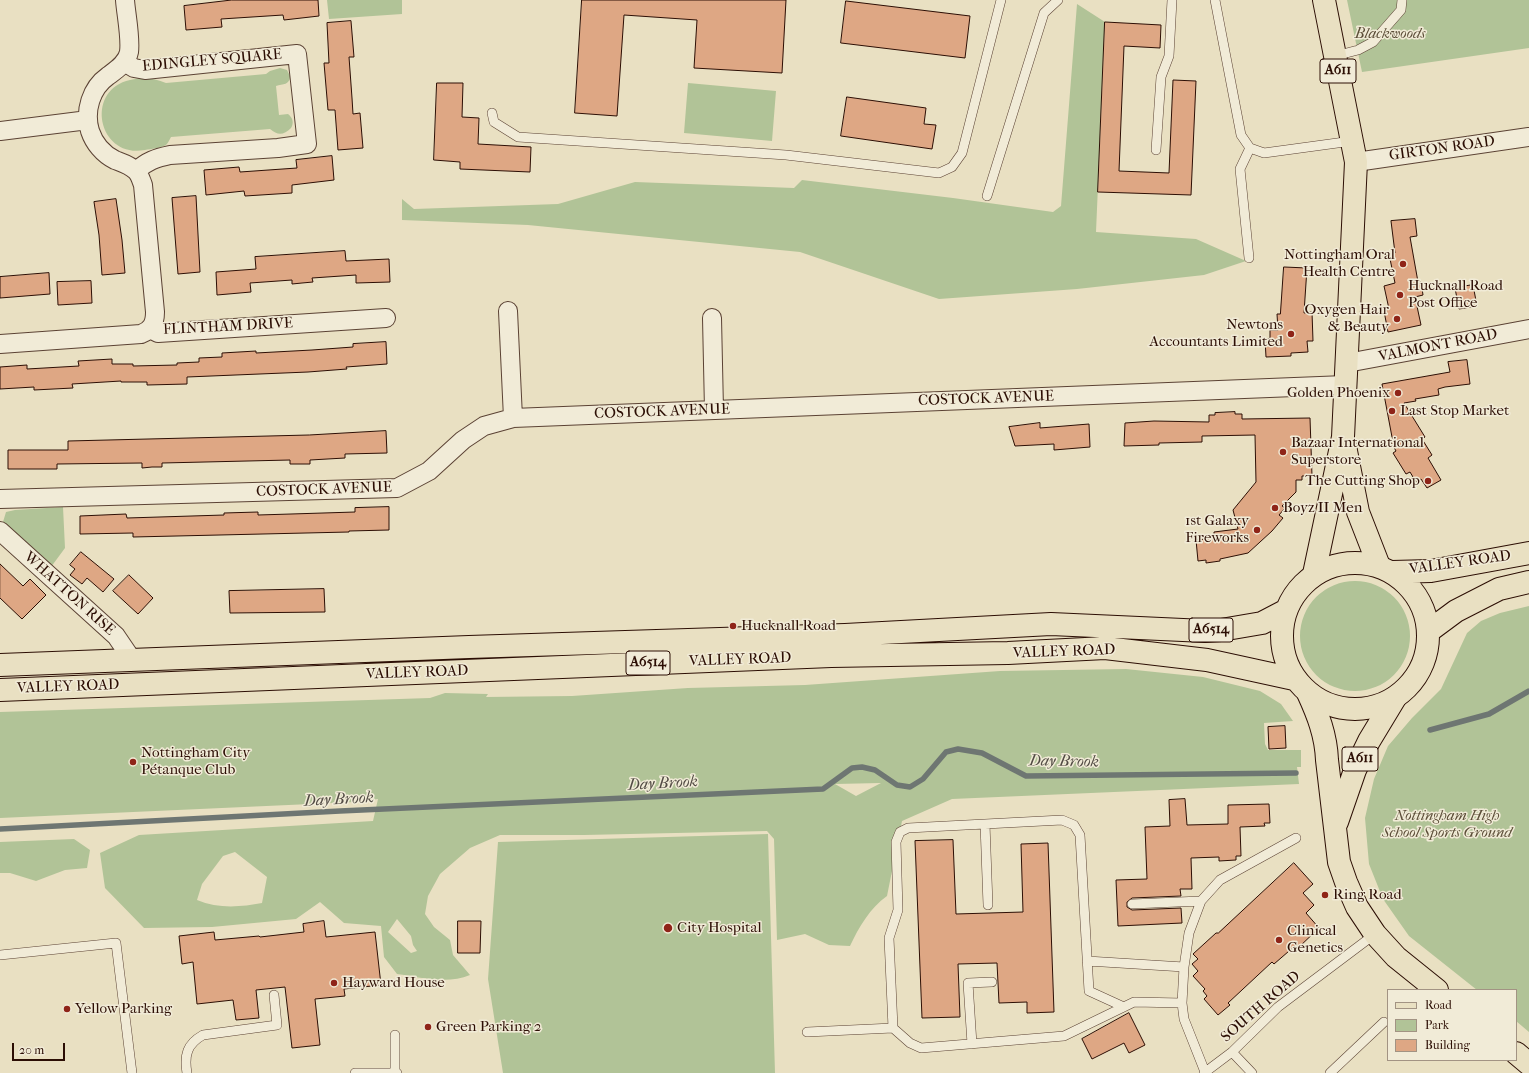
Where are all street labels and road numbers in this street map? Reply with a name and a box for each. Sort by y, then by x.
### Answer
street label: EDINGLEY SQUARE [141,46,283,76]
road number: A611 [1320,59,1356,83]
street label: GIRTON ROAD [1388,133,1496,165]
street label: FLINTHAM DRIVE [163,315,293,339]
street label: VALMONT ROAD [1377,326,1499,366]
street label: COSTOCK AVENUE [918,388,1054,410]
street label: COSTOCK AVENUE [594,401,730,423]
street label: COSTOCK AVENUE [256,479,392,501]
street label: VALLEY ROAD [1408,547,1512,579]
street label: WHATTON RISE [20,548,118,640]
road number: A6514 [1189,618,1233,642]
street label: VALLEY ROAD [1012,641,1116,663]
street label: VALLEY ROAD [688,649,792,671]
road number: A6514 [626,651,670,675]
street label: VALLEY ROAD [365,662,469,684]
street label: VALLEY ROAD [16,676,120,698]
road number: A611 [1342,747,1378,771]
street label: SOUTH ROAD [1218,968,1304,1046]

